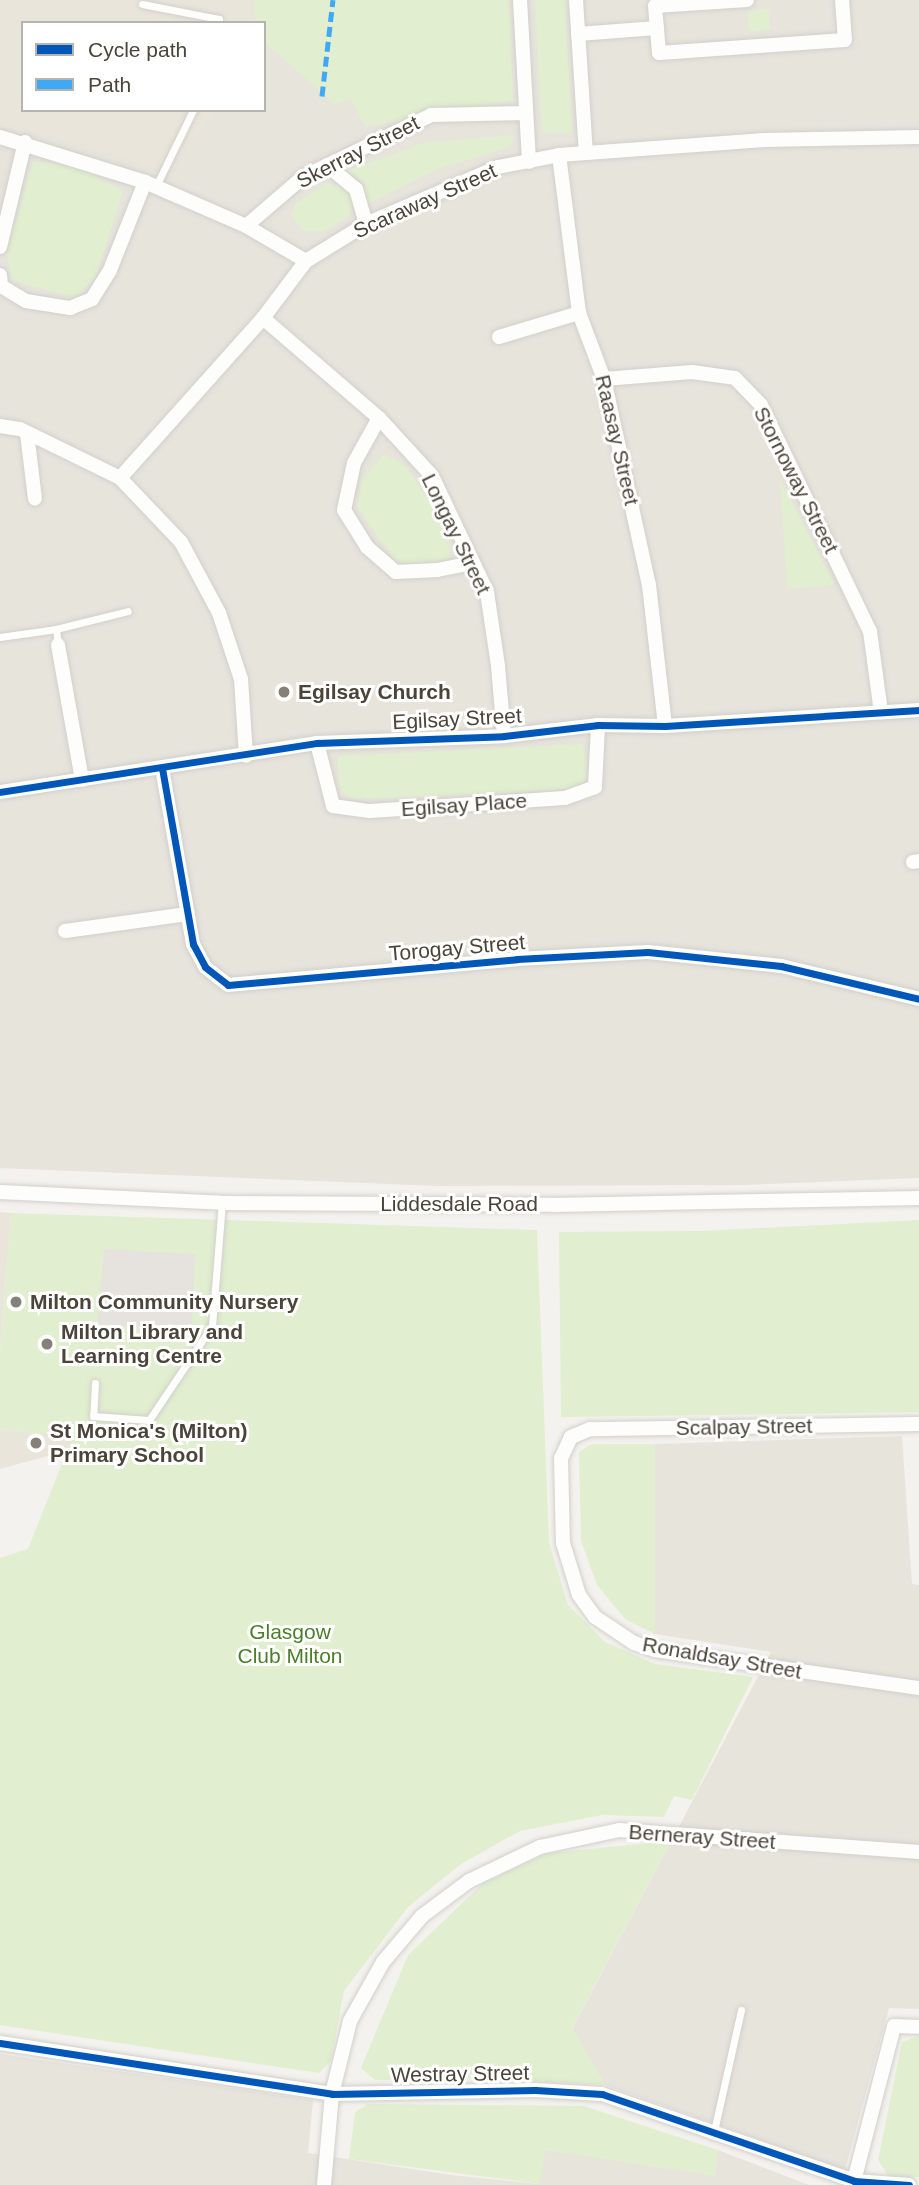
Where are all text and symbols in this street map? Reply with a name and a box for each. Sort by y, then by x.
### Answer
legend [21,21,266,112]
text: Cycle path [88,38,187,61]
text: Path [88,73,131,96]
street label: Skerray Street [292,110,424,194]
street label: Scaraway Street [350,158,500,244]
street label: Raasay Street [590,372,644,508]
street label: Stornoway Street [748,403,844,557]
street label: Longay Street [416,470,496,598]
place label: Egilsay Church [298,679,451,705]
marker: Egilsay Church [276,684,292,700]
street label: Egilsay Street [392,703,522,735]
street label: Egilsay Place [400,788,528,822]
street label: Torogay Street [388,929,526,967]
street label: Liddesdale Road [380,1191,538,1217]
place label: Milton Community Nursery [30,1289,298,1315]
marker: Milton Community Nursery [8,1294,24,1310]
place label: Milton Library and Learning Centre [61,1319,243,1369]
marker: Milton Library and Learning Centre [39,1336,55,1352]
street label: Scalpay Street [676,1413,812,1441]
place label: St Monica's (Milton) Primary School [50,1418,247,1468]
marker: St Monica's (Milton) Primary School [28,1435,44,1451]
park label: Glasgow Club Milton [237,1619,343,1669]
street label: Ronaldsay Street [640,1632,804,1684]
street label: Berneray Street [628,1819,776,1855]
street label: Westray Street [391,2060,529,2088]

